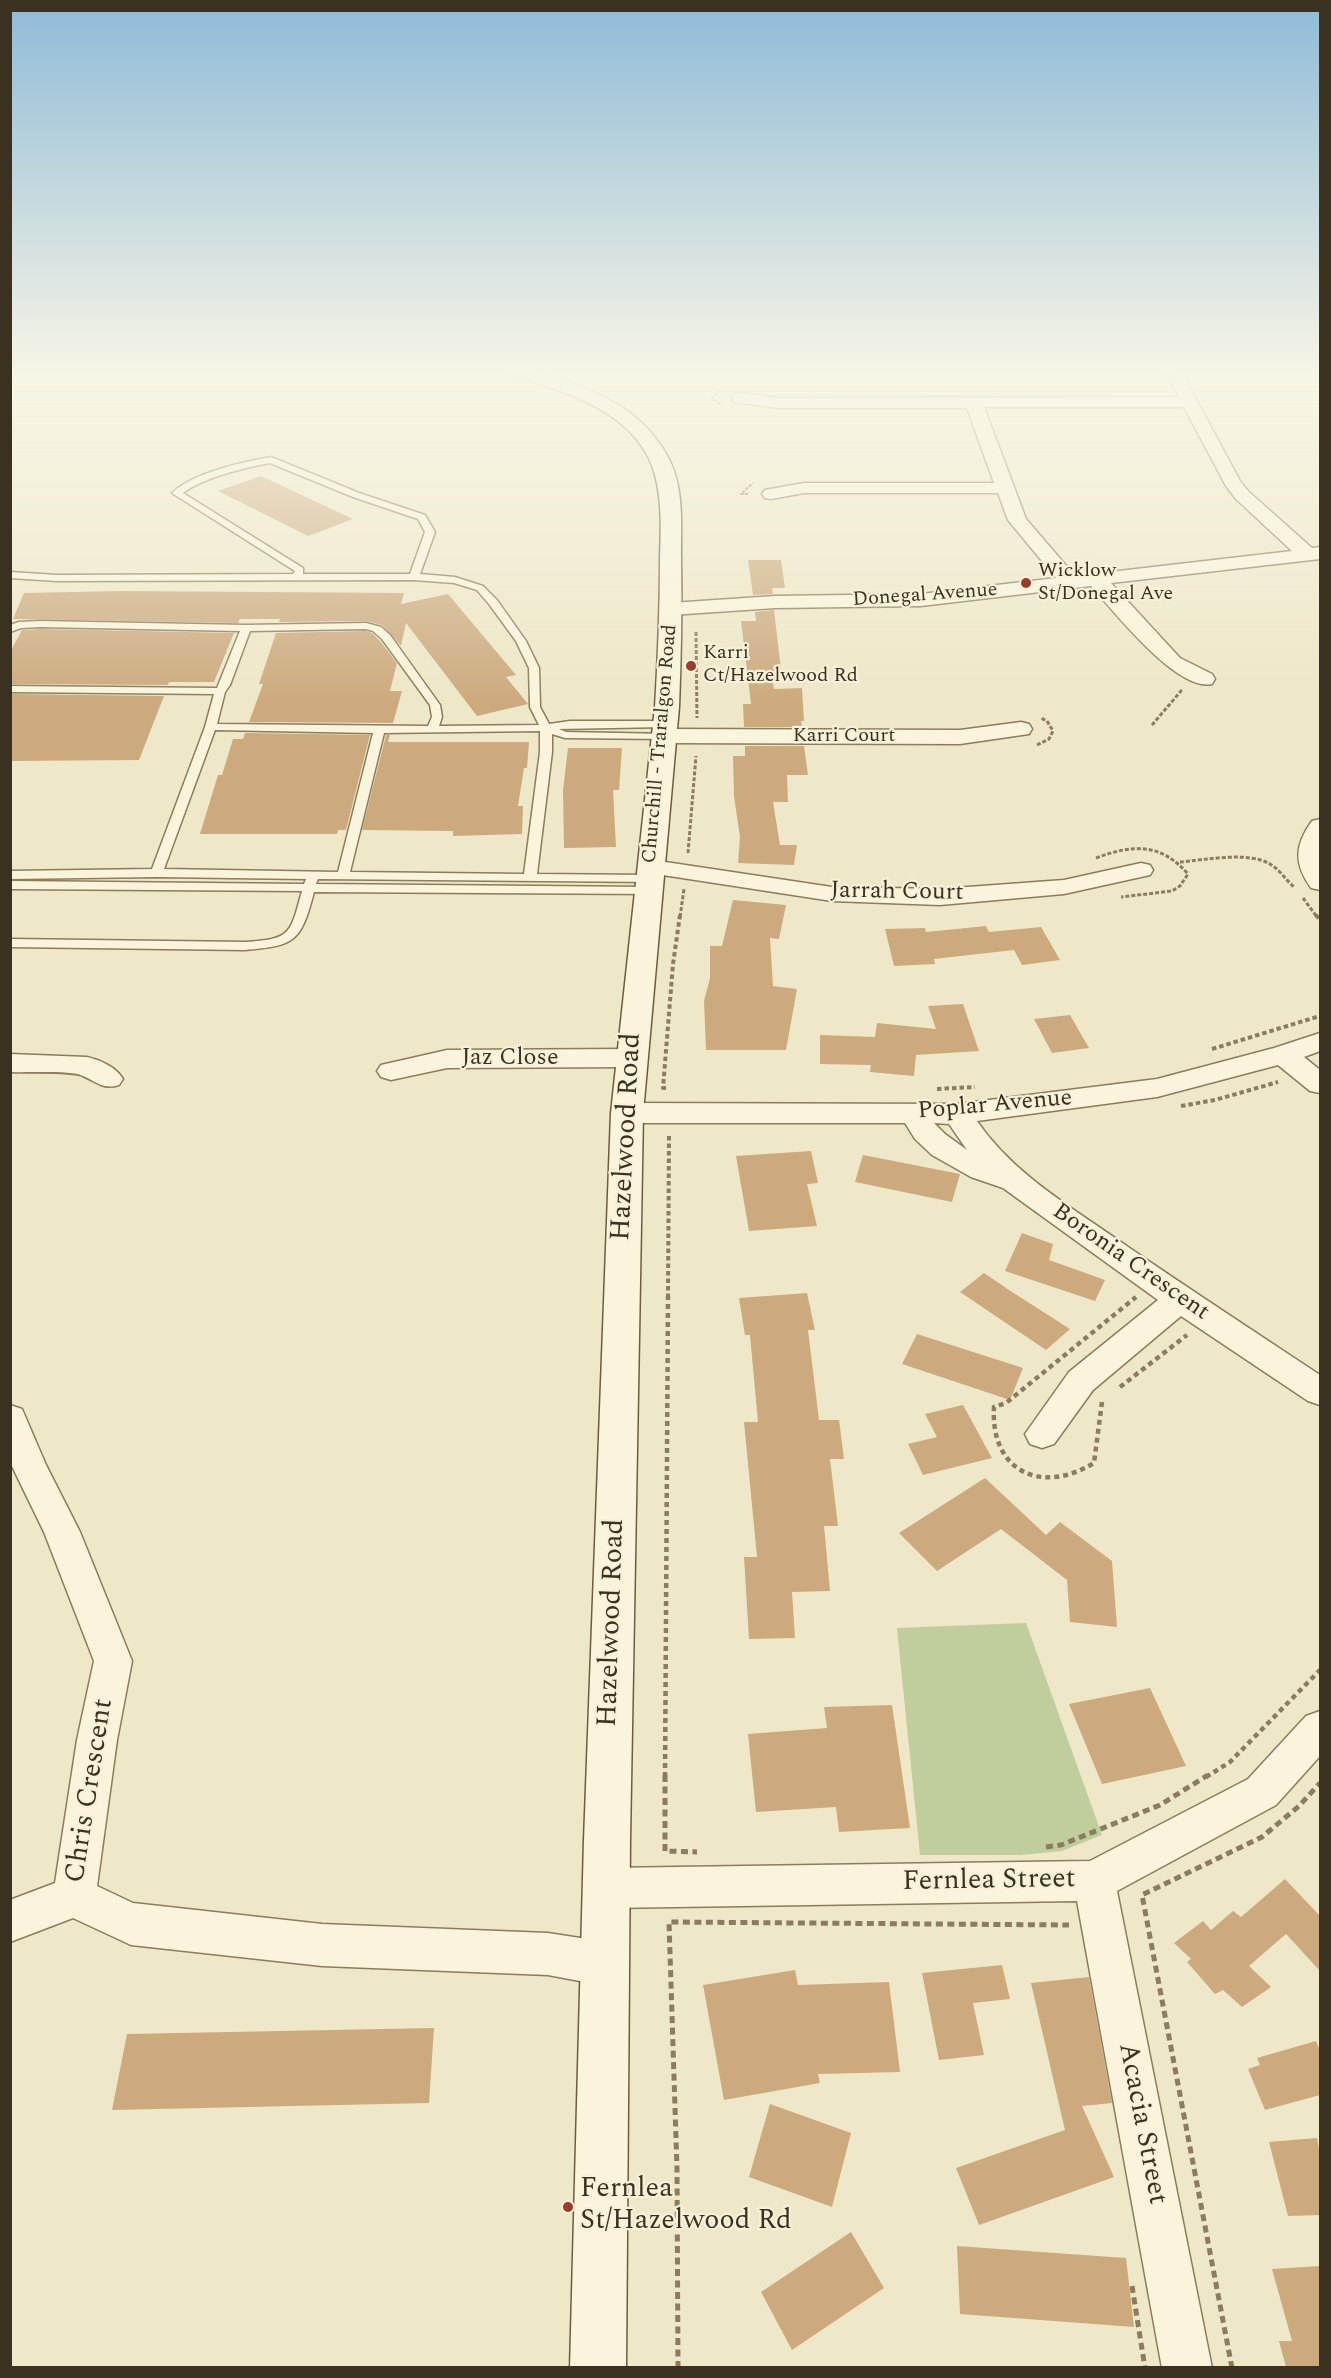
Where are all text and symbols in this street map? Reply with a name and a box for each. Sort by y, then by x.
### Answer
place label: Wicklow St/Donegal Ave [1038,560,1173,607]
marker: Wicklow St/Donegal Ave [1019,576,1033,590]
street label: Donegal Avenue [852,579,998,613]
street label: Churchill - Traralgon Road [639,624,683,864]
place label: Karri Ct/Hazelwood Rd [703,642,858,689]
marker: Karri Ct/Hazelwood Rd [684,659,698,673]
street label: Karri Court [793,725,895,749]
street label: Jarrah Court [830,877,964,909]
street label: Hazelwood Road [606,1032,650,1242]
street label: Jaz Close [461,1045,559,1073]
street label: Poplar Avenue [917,1085,1073,1127]
street label: Boronia Crescent [1046,1198,1214,1328]
street label: Hazelwood Road [593,1518,633,1728]
street label: Chris Crescent [60,1697,122,1885]
street label: Fernlea Street [902,1864,1076,1900]
street label: Acacia Street [1109,2040,1173,2208]
place label: Fernlea St/Hazelwood Rd [580,2174,792,2240]
marker: Fernlea St/Hazelwood Rd [561,2200,575,2214]

